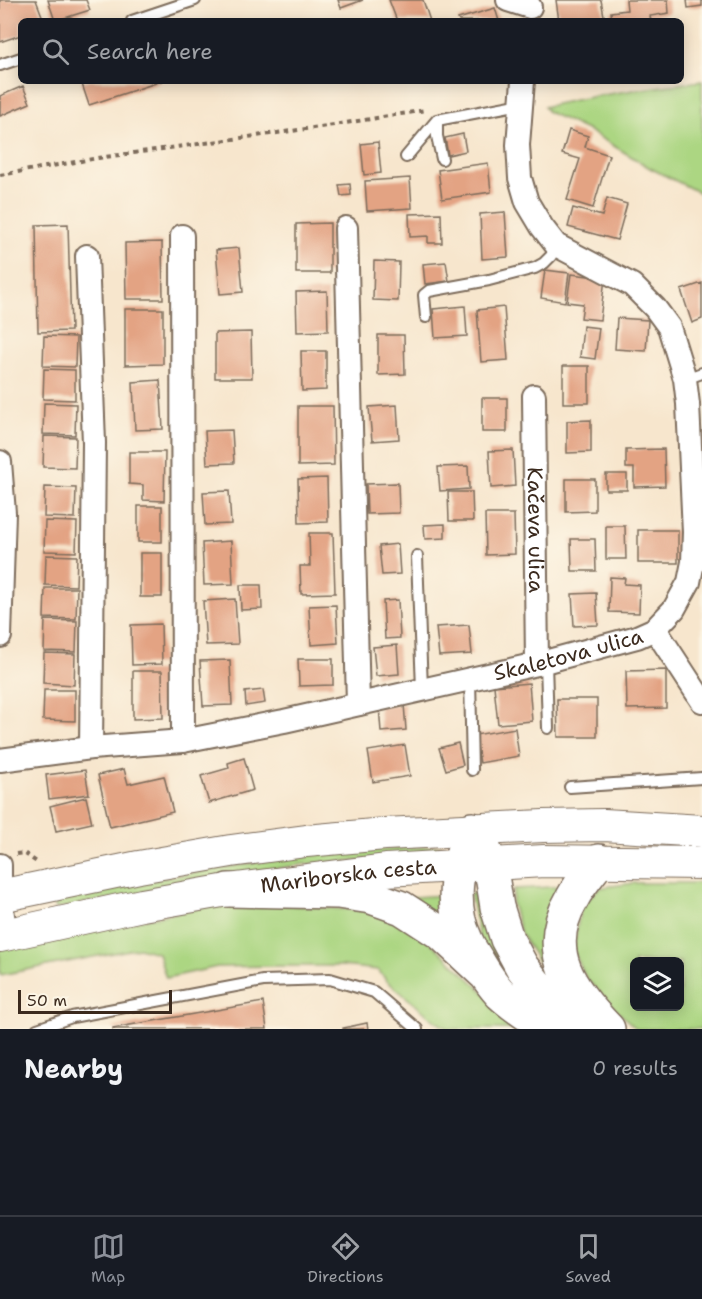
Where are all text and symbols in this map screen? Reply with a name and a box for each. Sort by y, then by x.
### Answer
search box [18,18,684,84]
icon: search [39,35,72,68]
text: Search here [87,37,213,66]
street label: Kačeva ulica [521,467,550,593]
street label: Skaletova ulica [491,622,646,687]
street label: Mariborska cesta [259,853,437,900]
map controls [630,957,684,1011]
button: layers [630,957,684,1011]
scale bar [18,987,172,1014]
text: 50 m [27,990,67,1011]
text: Nearby [24,1051,123,1086]
text: 0 results [592,1055,678,1081]
tab: Map [91,1230,125,1287]
tab: Directions [307,1230,384,1287]
tab: Saved [566,1230,611,1287]

